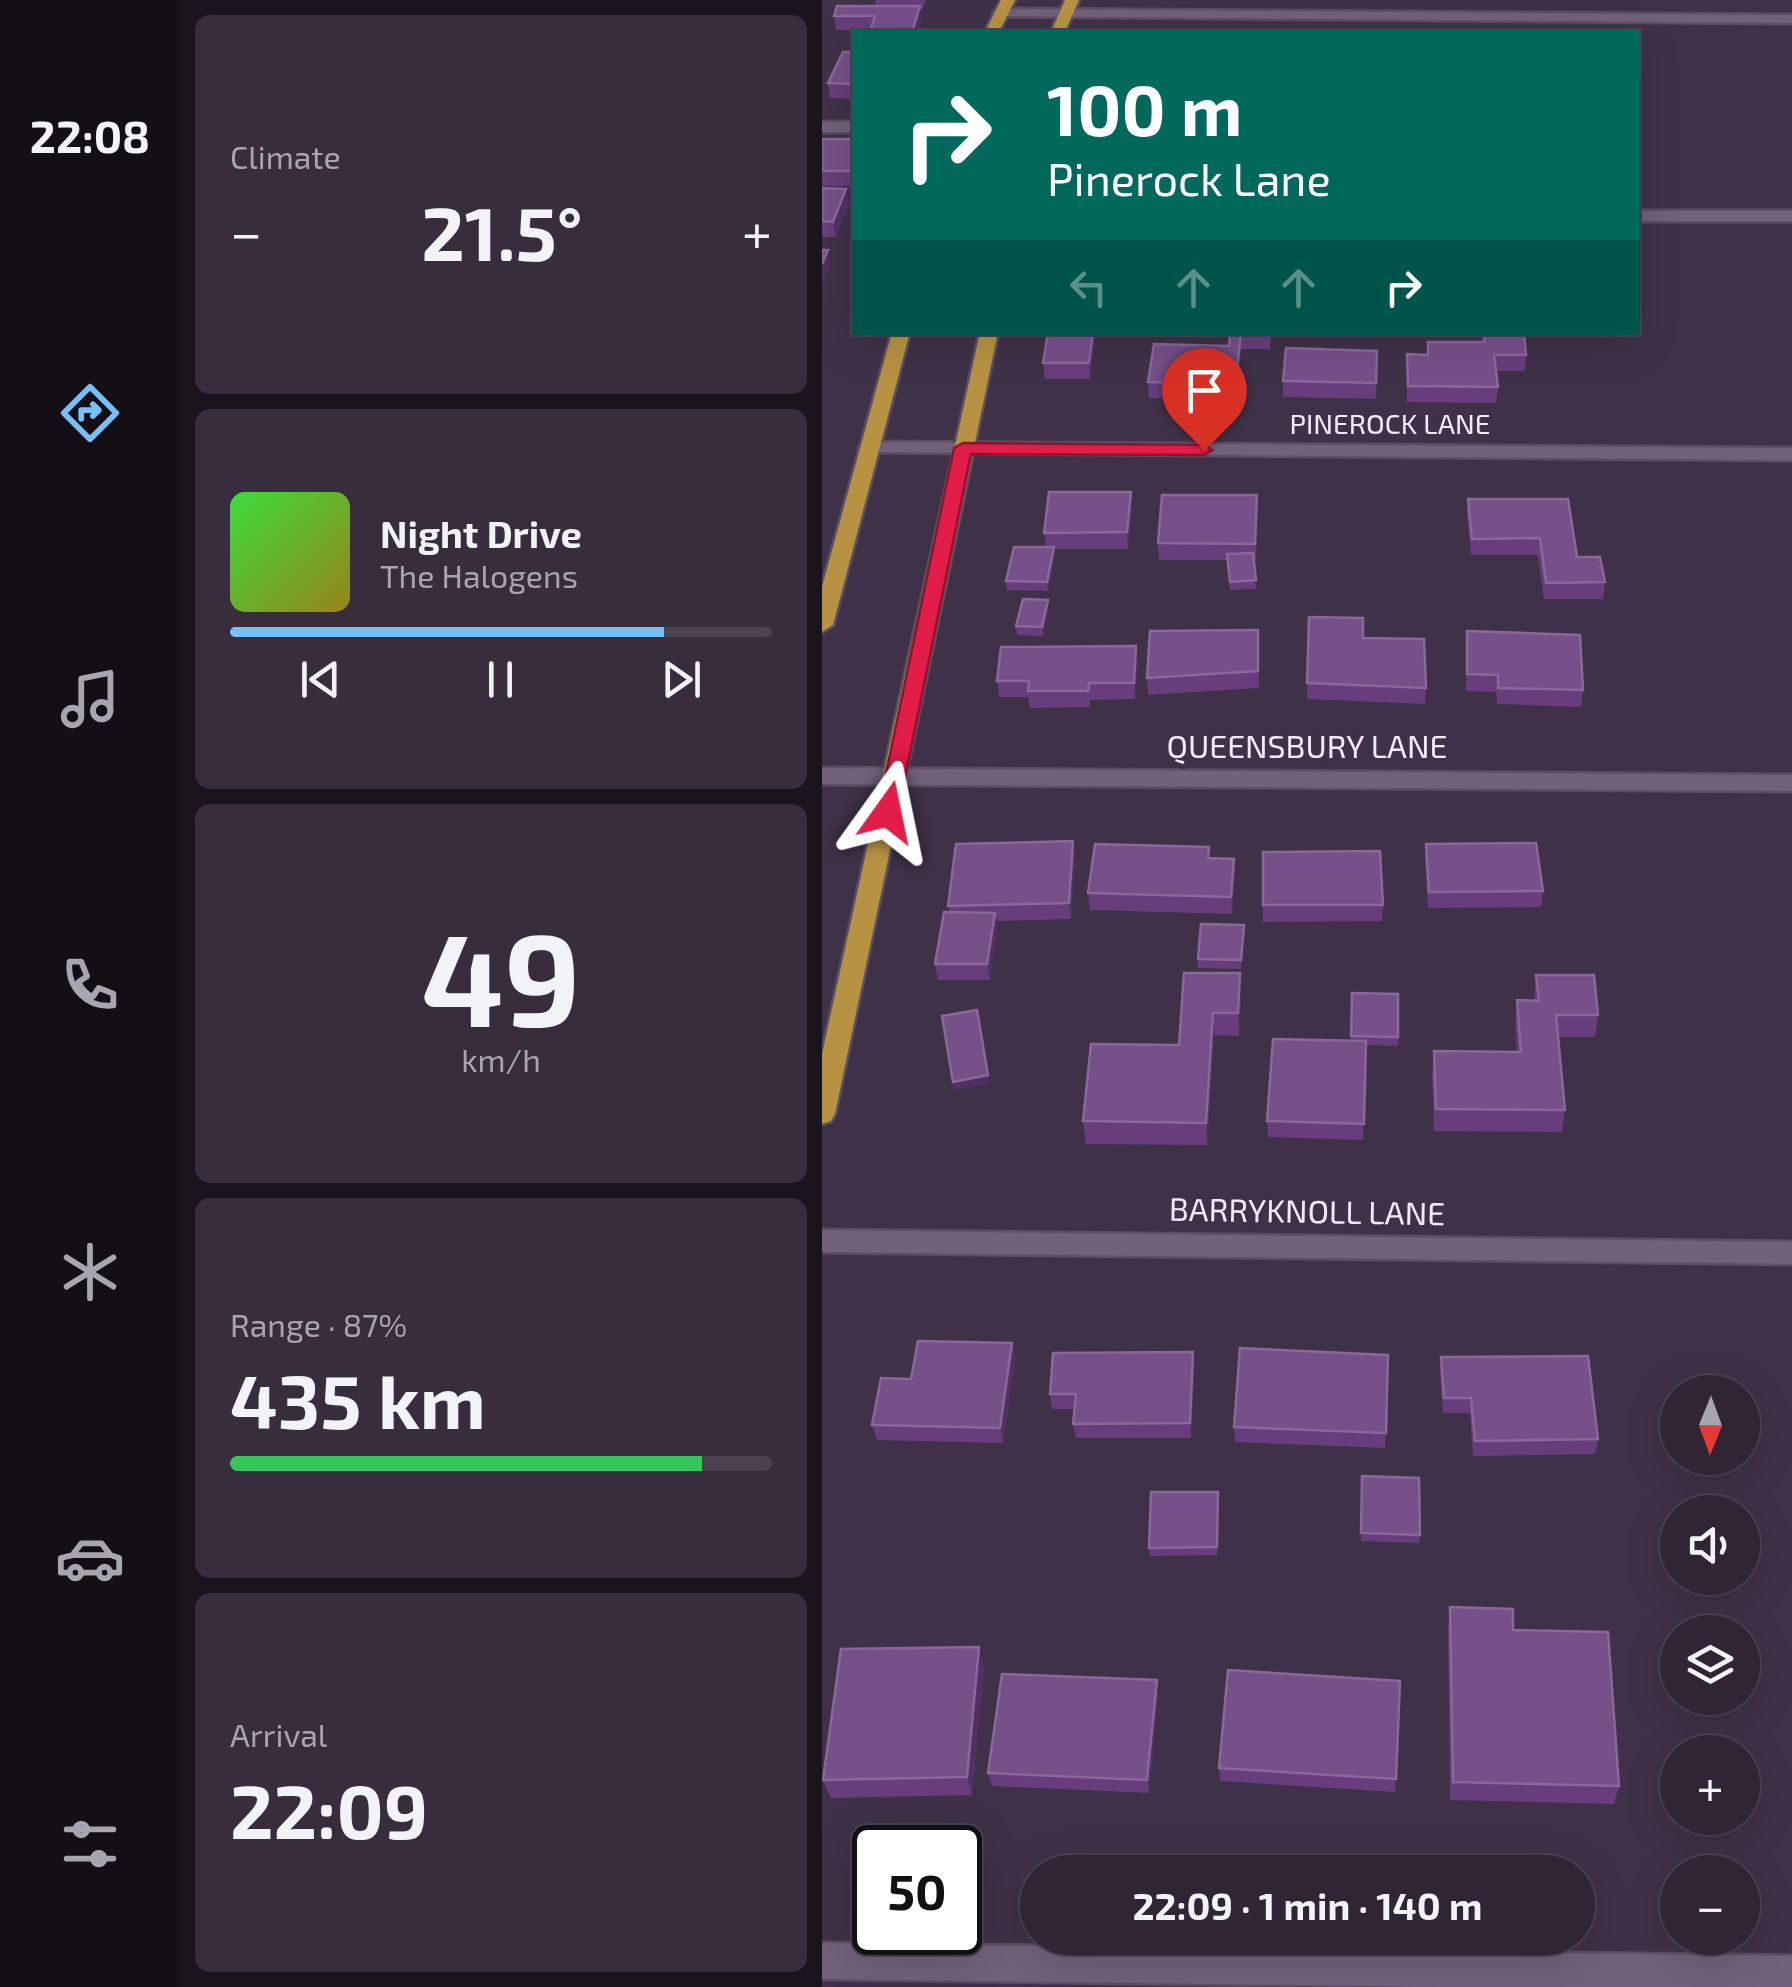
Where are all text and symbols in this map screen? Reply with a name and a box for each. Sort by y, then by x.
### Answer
text: 100 m [1047,66,1242,150]
icon: right [882,70,1012,200]
text: 22:08 [30,108,150,162]
text: Climate [230,137,341,175]
text: Pinerock Lane [1047,151,1331,205]
text: 21.5° [421,186,583,276]
text: − [230,198,262,264]
text: + [742,198,772,264]
icon: left [1061,260,1116,315]
icon: ahead [1166,260,1221,315]
icon: ahead [1271,260,1326,315]
icon: right [1376,260,1431,315]
pin [1162,348,1247,451]
icon: arrive [1177,363,1232,418]
icon: directions [55,378,125,448]
street label: PINEROCK LANE [1290,406,1491,440]
text: Night Drive [380,510,582,556]
text: The Halogens [380,556,578,594]
icon: previous [293,652,348,707]
icon: pause [473,652,528,707]
icon: next [654,652,709,707]
icon: music [55,664,125,734]
street label: QUEENSBURY LANE [1167,726,1448,765]
position arrow [836,760,940,864]
text: 49 [421,897,581,1053]
icon: phone [55,950,125,1020]
text: km/h [461,1040,541,1078]
street label: BARRYKNOLL LANE [1169,1189,1445,1231]
icon: climate [55,1237,125,1307]
text: Range · 87% [230,1305,407,1343]
text: 435 km [230,1354,486,1444]
north arrow [1660,1375,1760,1475]
map controls [1660,1375,1760,1955]
button: sound [1660,1495,1760,1595]
icon: car [55,1523,125,1593]
button: layers [1660,1615,1760,1715]
text: Arrival [230,1715,327,1753]
button: + [1660,1735,1760,1835]
text: 22:09 [230,1764,428,1854]
icon: filters [55,1809,125,1879]
speed limit sign: 50 [852,1825,982,1955]
button: − [1660,1855,1760,1955]
text: 22:09 · 1 min · 140 m [1133,1882,1482,1928]

